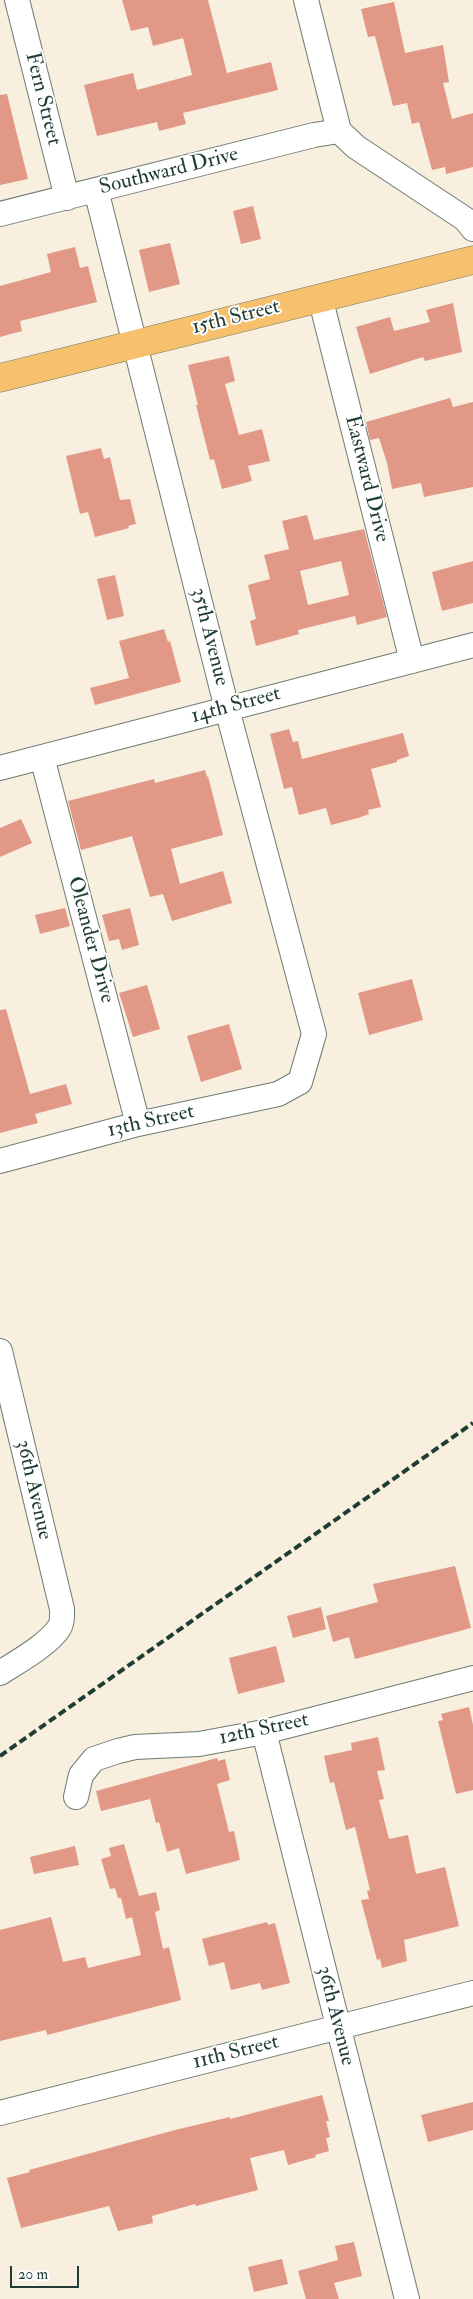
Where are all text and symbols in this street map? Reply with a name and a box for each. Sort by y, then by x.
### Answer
street label: Fern Street [18,50,66,148]
street label: Southward Drive [97,143,241,201]
street label: 15th Street [190,295,282,341]
street label: Eastward Drive [338,413,394,545]
street label: 35th Avenue [185,585,233,689]
street label: 14th Street [188,682,284,730]
street label: Oleander Drive [61,874,119,1006]
street label: 13th Street [105,1100,197,1144]
street label: 36th Avenue [9,1438,57,1542]
street label: 12th Street [217,1708,311,1752]
street label: 36th Avenue [310,1964,360,2068]
street label: 11th Street [190,2030,282,2076]
scale bar [12,2256,81,2288]
text: 20 m [18,2265,48,2284]

